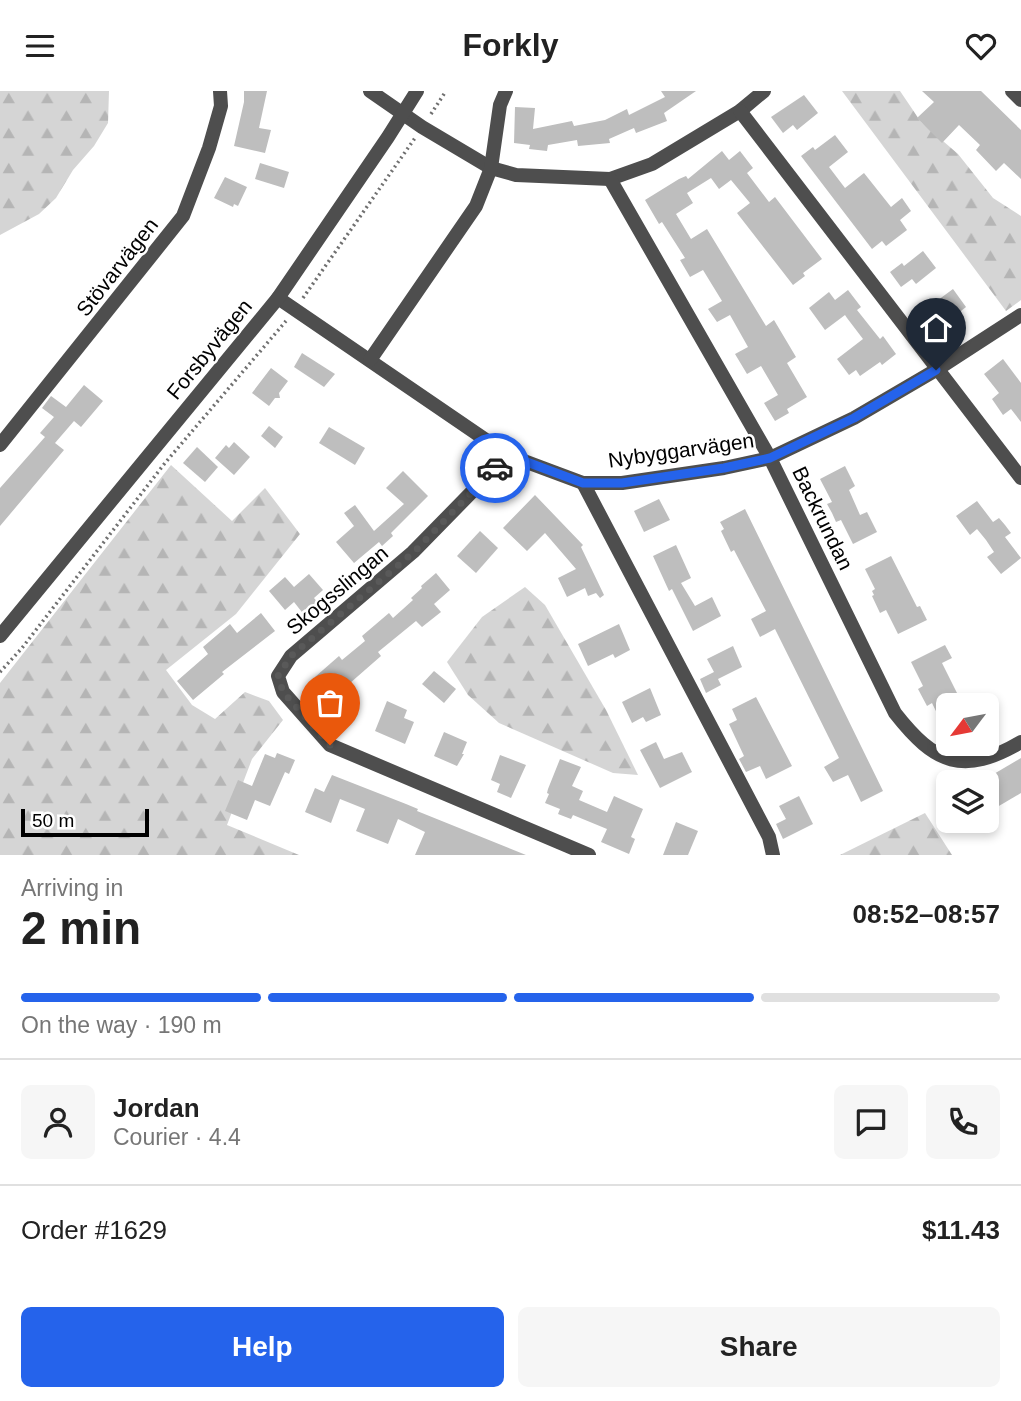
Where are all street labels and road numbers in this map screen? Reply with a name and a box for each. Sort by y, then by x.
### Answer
street label: Stövarvägen [72,213,162,321]
street label: Forsbyvägen [162,295,256,403]
street label: Nybyggarvägen [607,428,755,472]
street label: Backrundan [788,463,858,573]
street label: Skogsslingan [282,541,392,639]

